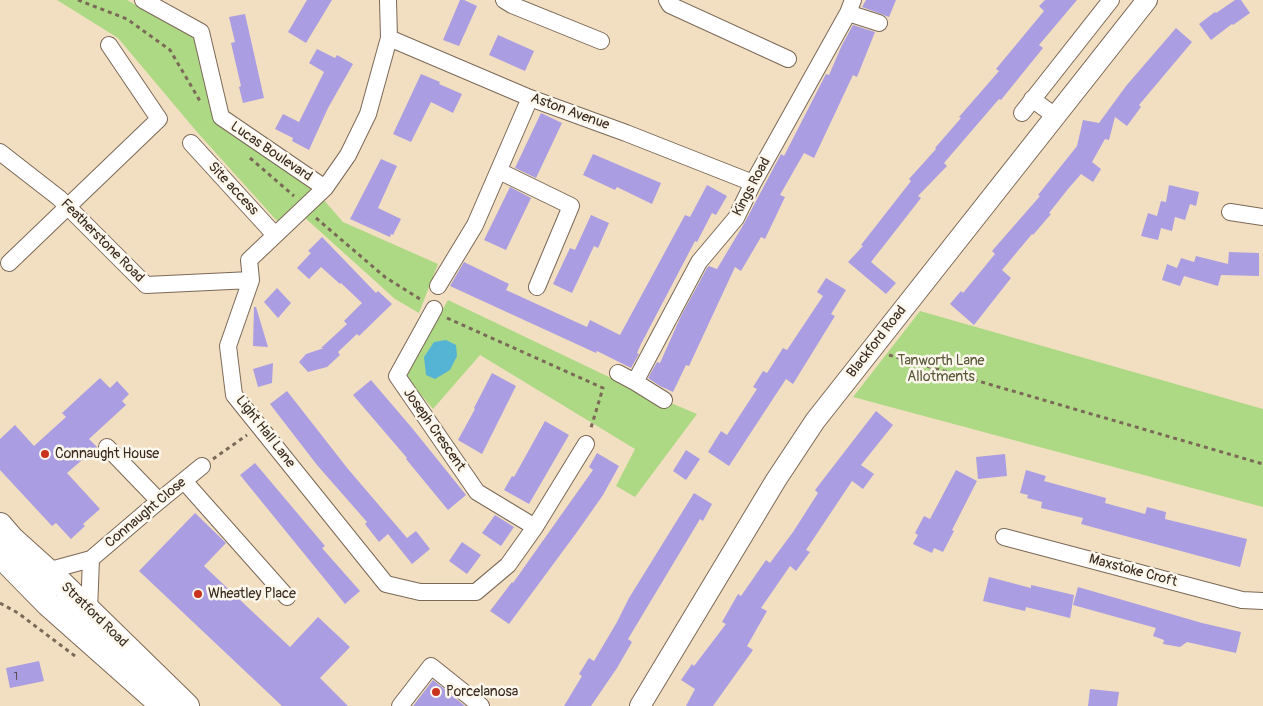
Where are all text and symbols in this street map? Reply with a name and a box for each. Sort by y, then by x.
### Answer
street label: Aston Avenue [528,90,612,134]
street label: Lucas Boulevard [227,118,315,186]
street label: Kings Road [730,155,774,219]
street label: Site access [204,159,262,219]
street label: Featherstone Road [57,196,147,286]
street label: Blackford Road [844,303,910,381]
park label: Tanworth Lane Allotments [898,353,984,386]
street label: Joseph Crescent [399,385,469,475]
street label: Light Hall Lane [232,393,298,471]
place label: Connaught House [55,446,159,462]
marker: Connaught House [39,448,51,460]
street label: Connaught Close [102,474,190,552]
street label: Maxstoke Croft [1087,551,1179,591]
street label: Stratford Road [57,579,131,651]
place label: Wheatley Place [208,586,296,602]
marker: Wheatley Place [192,588,204,600]
house number: 1 [14,670,18,684]
place label: Porcelanosa [446,684,518,700]
marker: Porcelanosa [430,686,442,698]

